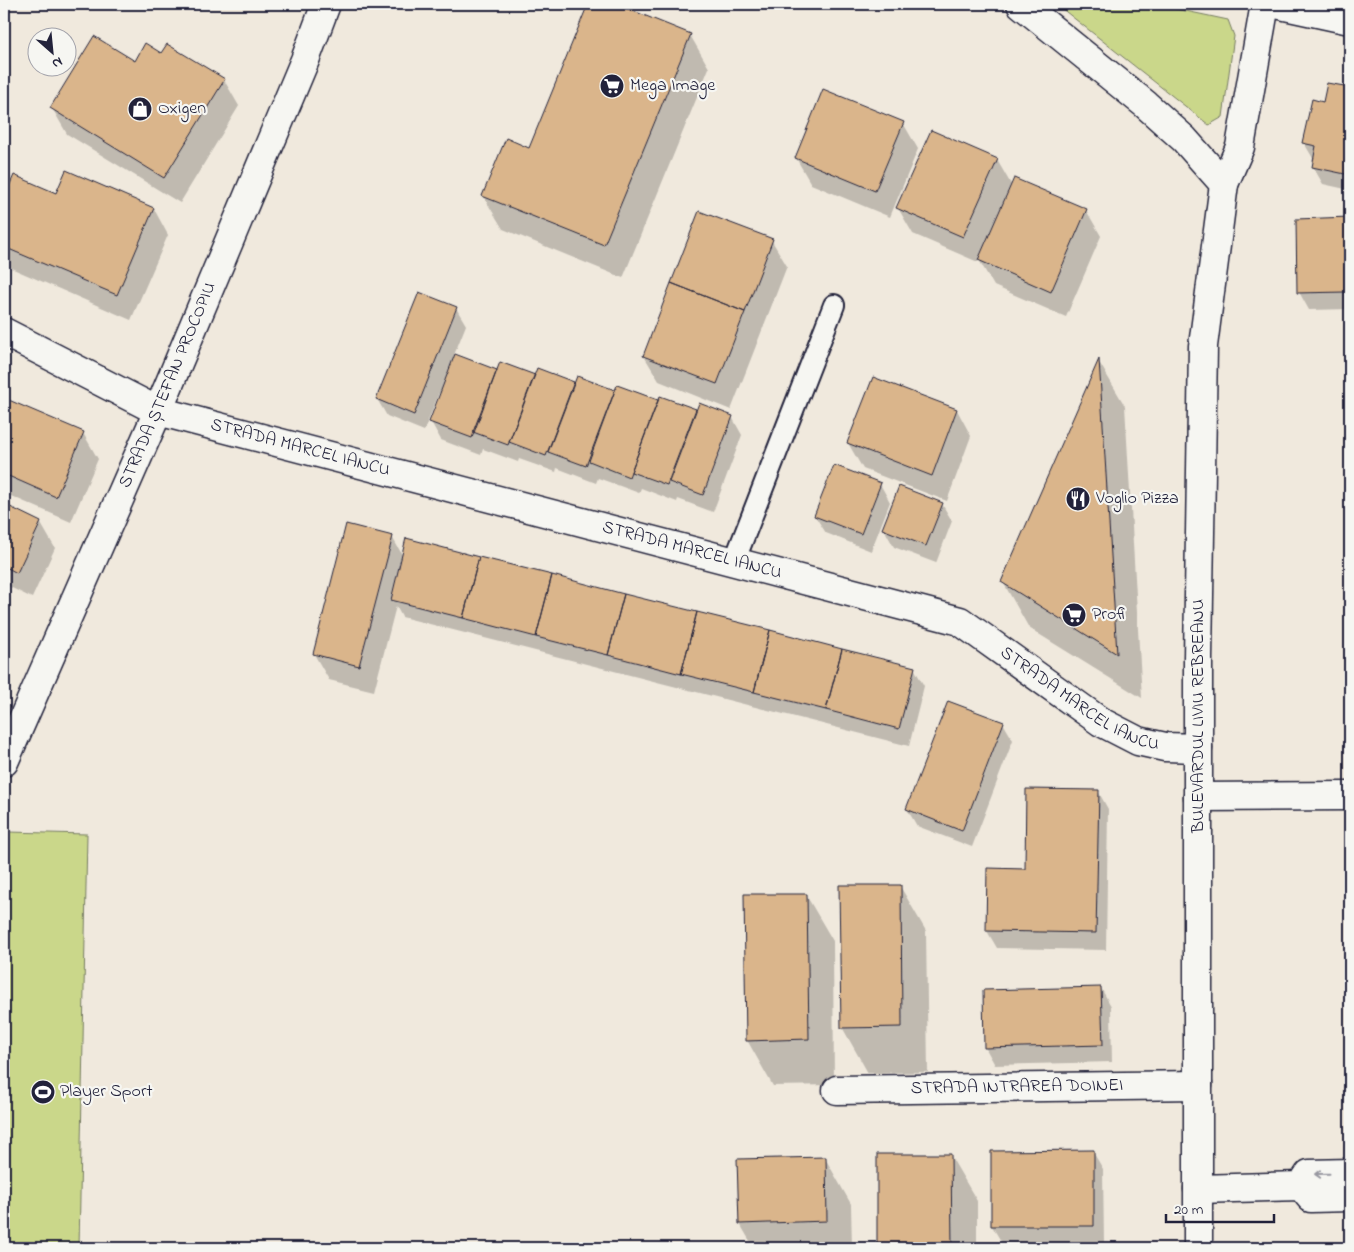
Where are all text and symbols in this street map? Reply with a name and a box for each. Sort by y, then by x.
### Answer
north arrow [28,28,78,78]
text: N [48,51,66,74]
supermarket icon: Mega Image [599,73,625,99]
place label: Mega Image [630,73,716,100]
shop icon: Oxigen [127,96,153,122]
place label: Oxigen [158,96,206,123]
street label: STRADA ȘTEFAN PROCOPIU [113,278,223,492]
street label: STRADA MARCEL IANCU [208,412,393,484]
restaurant icon: Voglio Pizza [1065,486,1091,512]
place label: Voglio Pizza [1095,486,1179,513]
street label: STRADA MARCEL IANCU [599,515,785,587]
street label: BULEVARDUL LIVIU REBREANU [1186,599,1212,834]
supermarket icon: Profi [1061,602,1087,628]
place label: Profi [1092,602,1128,628]
street label: STRADA MARCEL IANCU [994,640,1162,758]
street label: STRADA INTRAREA DOINEI [911,1073,1123,1102]
sports icon: Player Sport [30,1079,56,1105]
place label: Player Sport [60,1079,153,1105]
one-way arrow [1314,1169,1330,1178]
scale bar [1166,1192,1274,1224]
text: 20 m [1174,1199,1204,1221]

